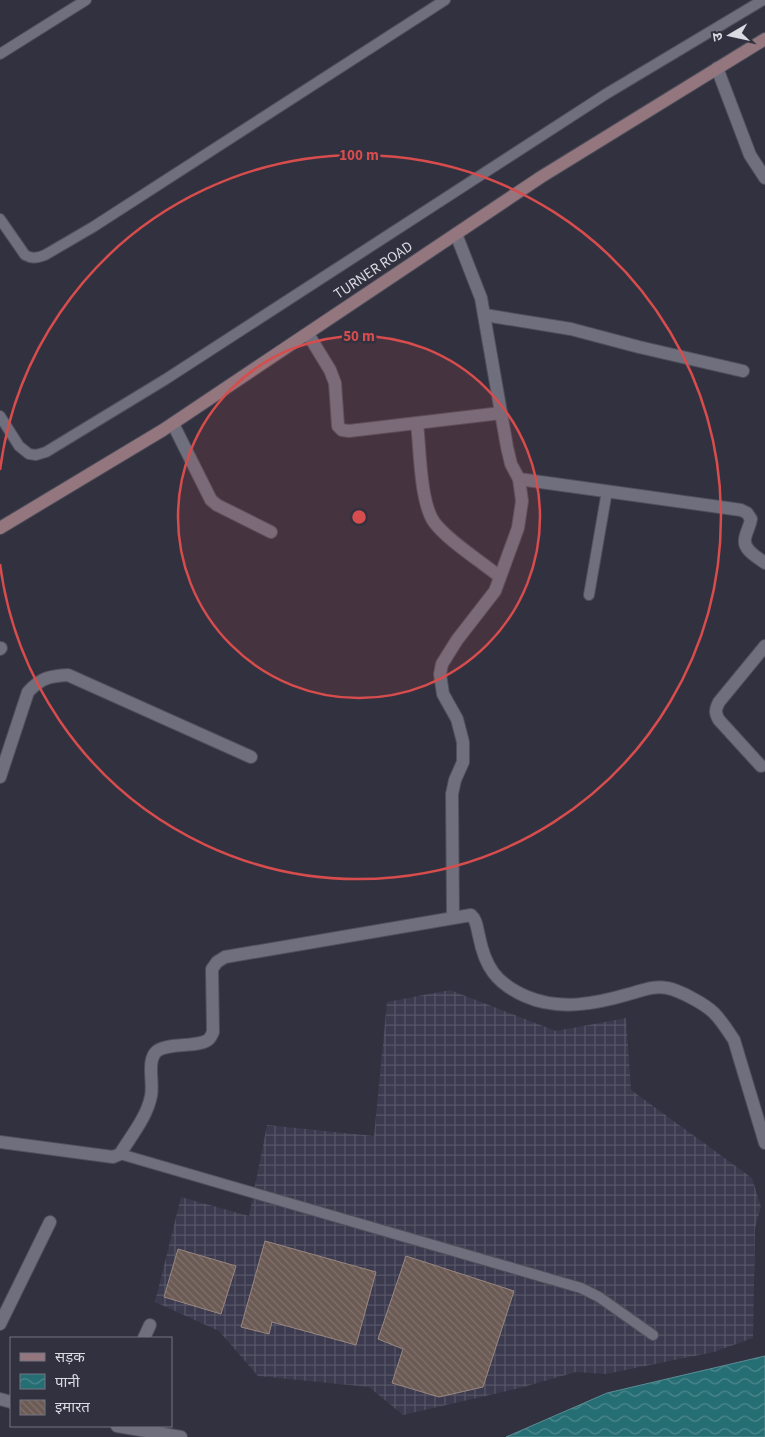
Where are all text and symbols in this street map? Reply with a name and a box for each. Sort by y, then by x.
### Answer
north arrow [705,10,755,60]
text: उ [708,30,729,42]
text: 100 m [339,145,379,166]
street label: TURNER ROAD [330,236,417,305]
text: 50 m [343,326,375,347]
centre of rings [350,508,368,526]
legend [10,1337,172,1427]
text: सड़क [55,1347,85,1368]
text: पानी [55,1372,81,1393]
text: इमारत [55,1397,90,1418]

